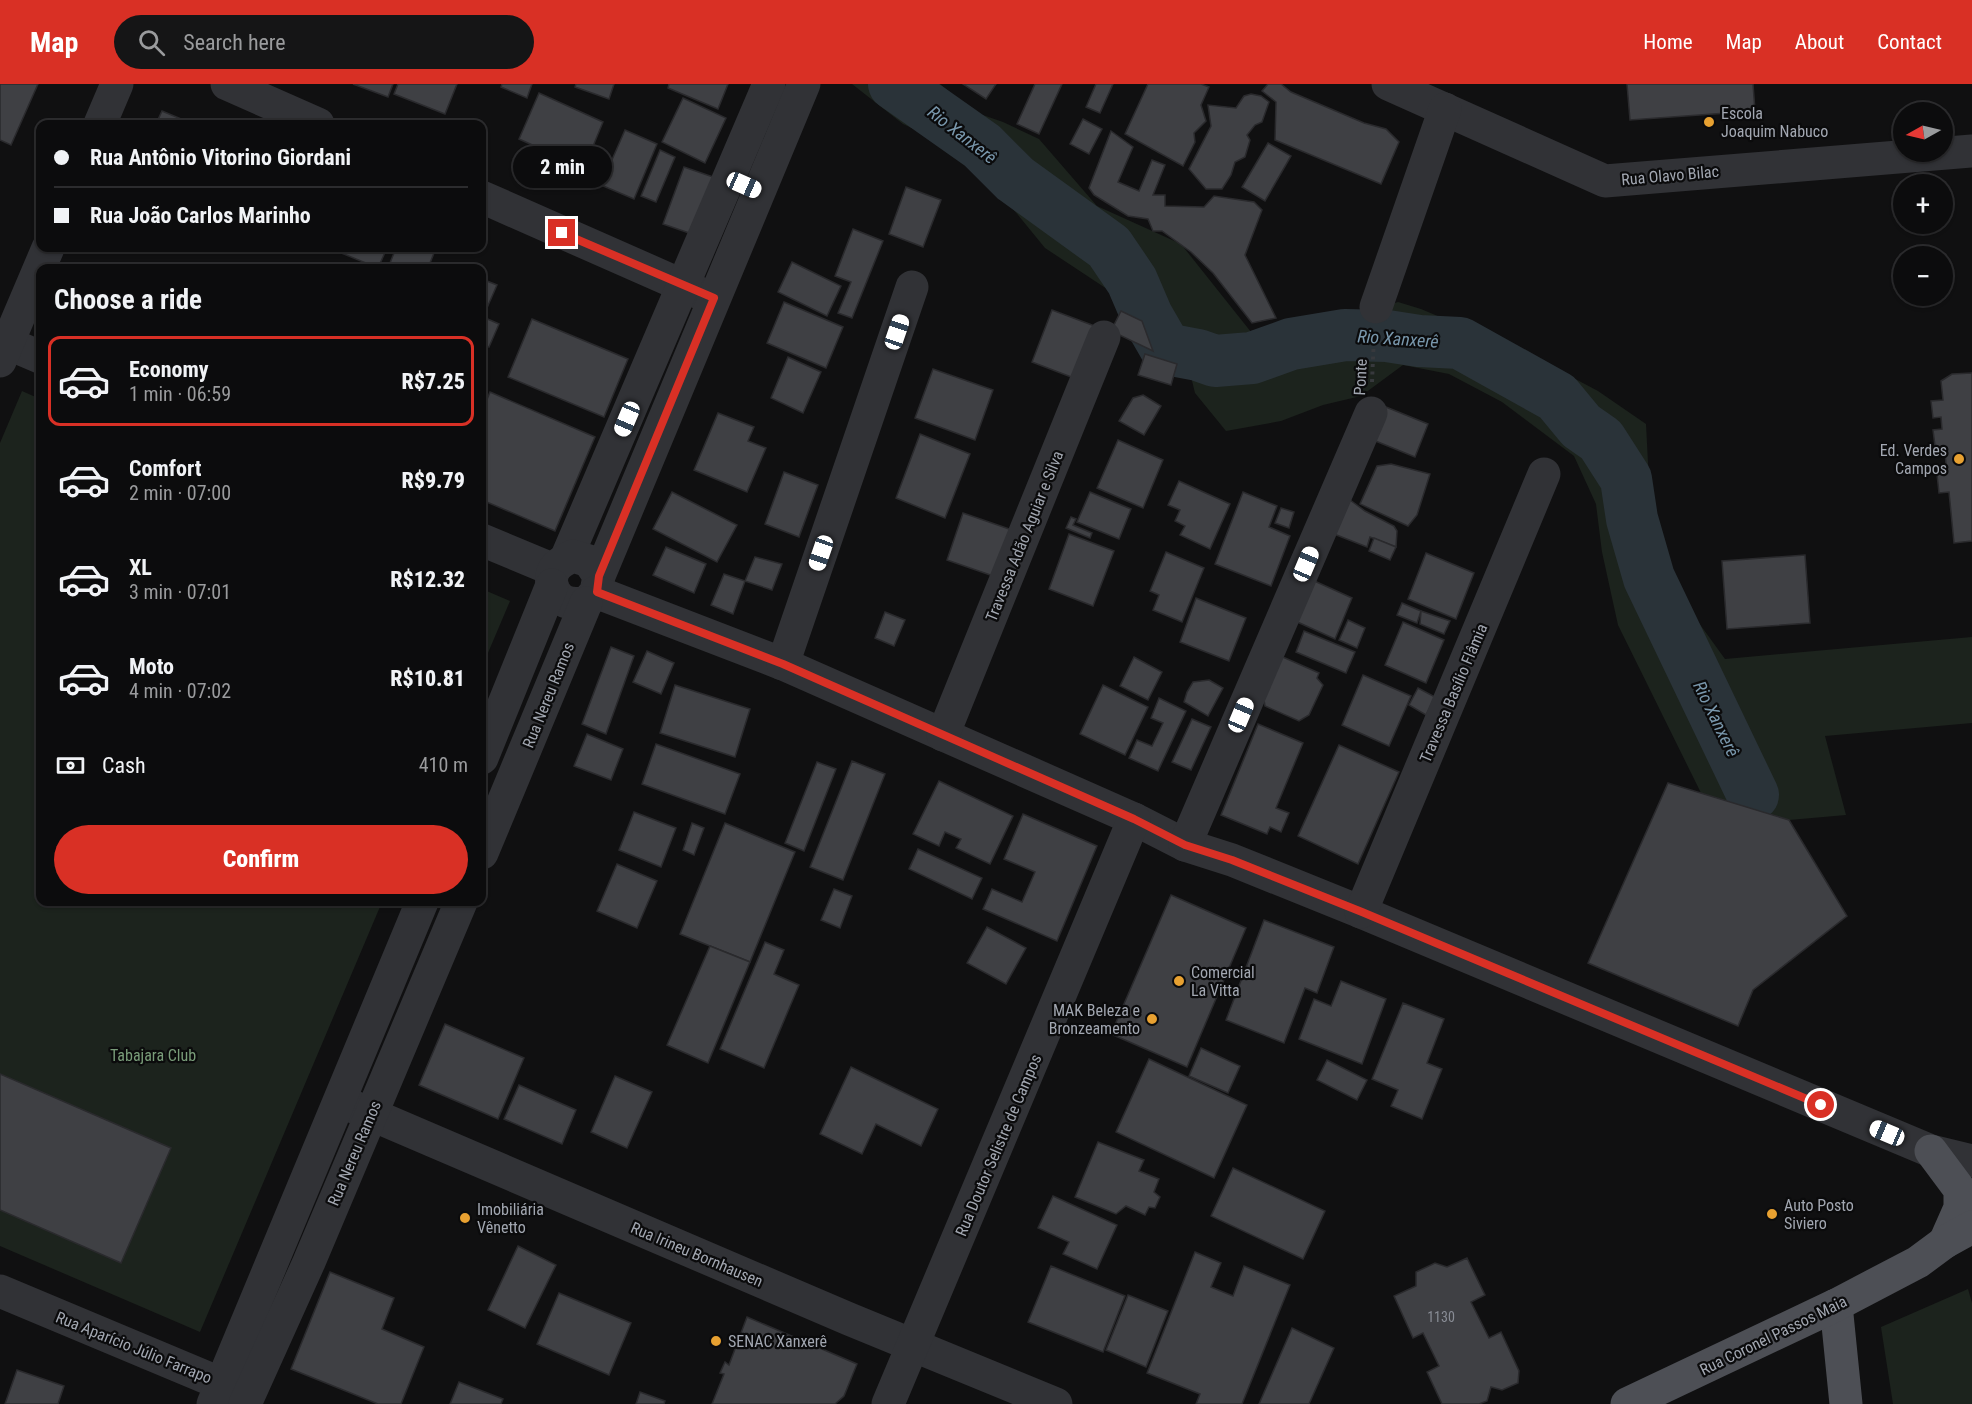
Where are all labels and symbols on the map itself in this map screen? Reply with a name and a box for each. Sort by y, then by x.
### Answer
water label: Rio Xanxerê [924,101,1001,168]
north arrow [1893,102,1953,162]
place label: Escola Joaquim Nabuco [1721,104,1828,141]
marker: Escola Joaquim Nabuco [1702,115,1716,129]
callout: 2 min [512,146,612,188]
street label: Rua Olavo Bilac [1620,162,1720,189]
car [724,169,764,201]
route end [548,219,575,246]
car [883,312,911,352]
water label: Rio Xanxerê [1357,325,1439,352]
street label: Ponte [1350,358,1371,396]
car [612,399,642,439]
place label: Ed. Verdes Campos [1880,441,1947,478]
street label: Travessa Adão Aguiar e Silva [981,448,1067,624]
marker: Ed. Verdes Campos [1952,452,1966,466]
car [807,533,835,573]
car [1291,544,1321,584]
street label: Travessa Basílio Flâmia [1416,621,1491,765]
street label: Rua Nereu Ramos [519,640,578,751]
water label: Rio Xanxerê [1689,678,1744,760]
car [1226,695,1256,735]
place label: Comercial La Vitta [1191,963,1255,1000]
marker: Comercial La Vitta [1172,974,1186,988]
place label: MAK Beleza e Bronzeamento [1049,1001,1140,1038]
marker: MAK Beleza e Bronzeamento [1145,1012,1159,1026]
park label: Tabajara Club [110,1046,196,1065]
street label: Rua Doutor Selistre de Campos [951,1051,1045,1239]
route start [1807,1091,1834,1118]
street label: Rua Nereu Ramos [324,1098,385,1209]
car [1867,1118,1907,1148]
place label: Auto Posto Siviero [1784,1196,1854,1233]
place label: Imobiliária Vênetto [477,1200,544,1237]
marker: Auto Posto Siviero [1765,1207,1779,1221]
marker: Imobiliária Vênetto [458,1211,472,1225]
street label: Rua Irineu Bornhausen [628,1218,766,1291]
street label: Rua Coronel Passos Maia [1697,1292,1850,1379]
street label: Rua Aparício Júlio Farrapo [53,1307,215,1387]
house number: 1130 [1427,1309,1455,1325]
place label: SENAC Xanxerê [728,1332,827,1351]
marker: SENAC Xanxerê [709,1334,723,1348]

